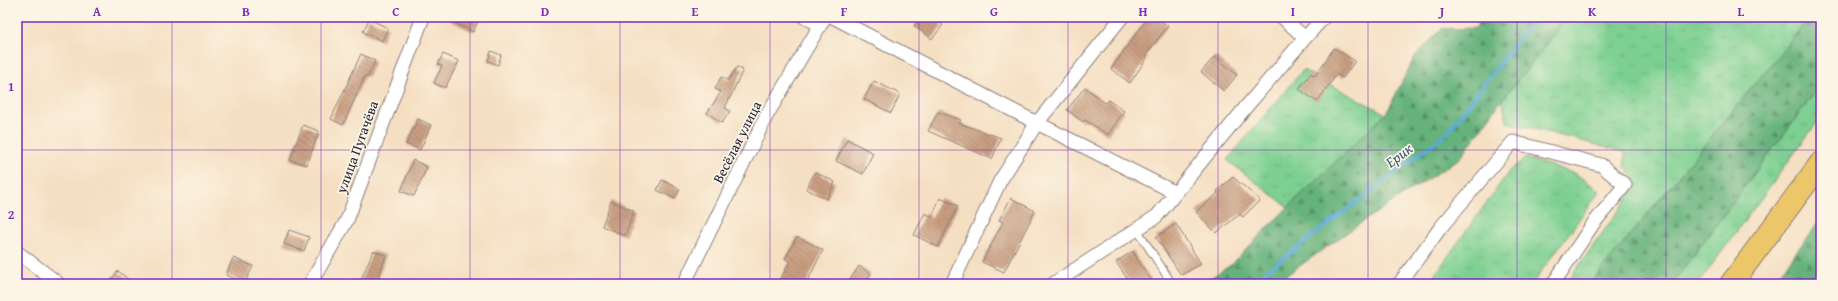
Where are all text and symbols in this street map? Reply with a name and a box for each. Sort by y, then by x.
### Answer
text: A [93,2,102,21]
text: B [242,2,250,21]
text: C [392,2,400,21]
text: D [541,2,549,21]
text: E [692,2,699,21]
text: F [841,2,848,21]
text: G [990,2,998,21]
text: H [1138,2,1148,21]
text: I [1291,2,1295,21]
text: J [1438,2,1445,21]
text: K [1588,2,1597,21]
text: L [1738,2,1745,21]
text: 1 [8,77,14,96]
street label: Весёлая улица [708,97,766,186]
street label: улица Пугачёва [331,98,383,197]
water label: Ерик [1380,137,1418,173]
text: 2 [8,205,15,224]

